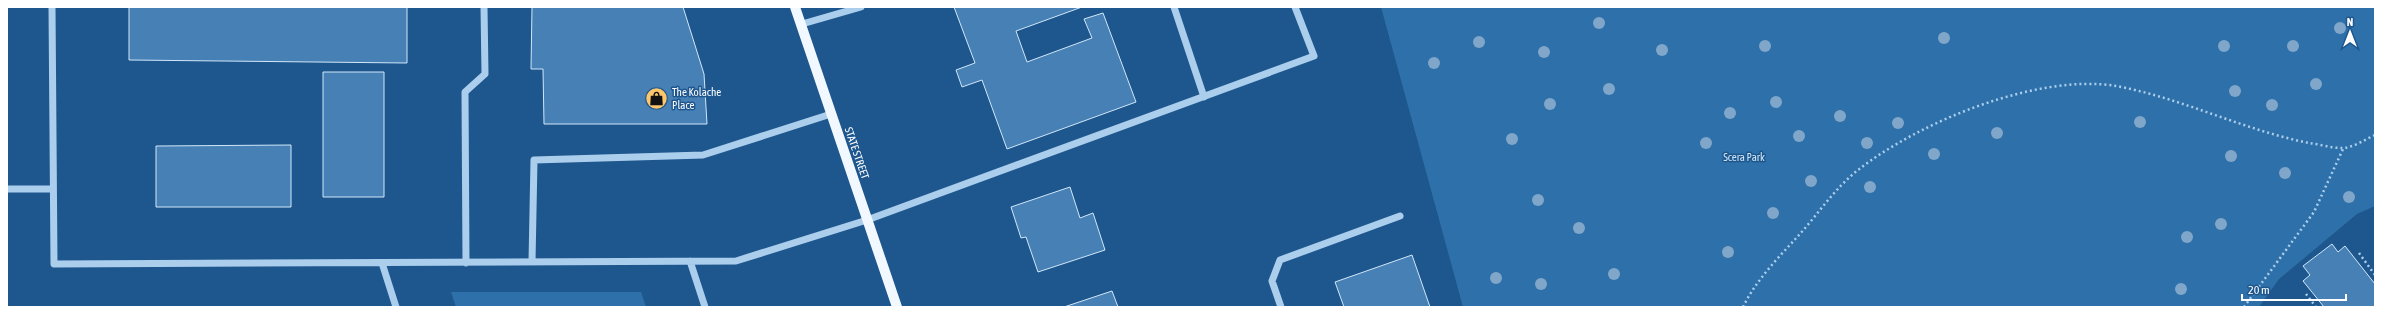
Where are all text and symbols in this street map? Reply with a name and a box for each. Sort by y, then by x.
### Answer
north arrow [2330,12,2370,52]
text: N [2347,16,2353,28]
shop icon: The Kolache Place [644,85,670,111]
place label: The Kolache Place [672,86,721,111]
street label: STATE STREET [843,125,872,181]
park label: Scera Park [1723,151,1765,163]
scale bar [2242,276,2346,302]
text: 20 m [2248,283,2270,297]

